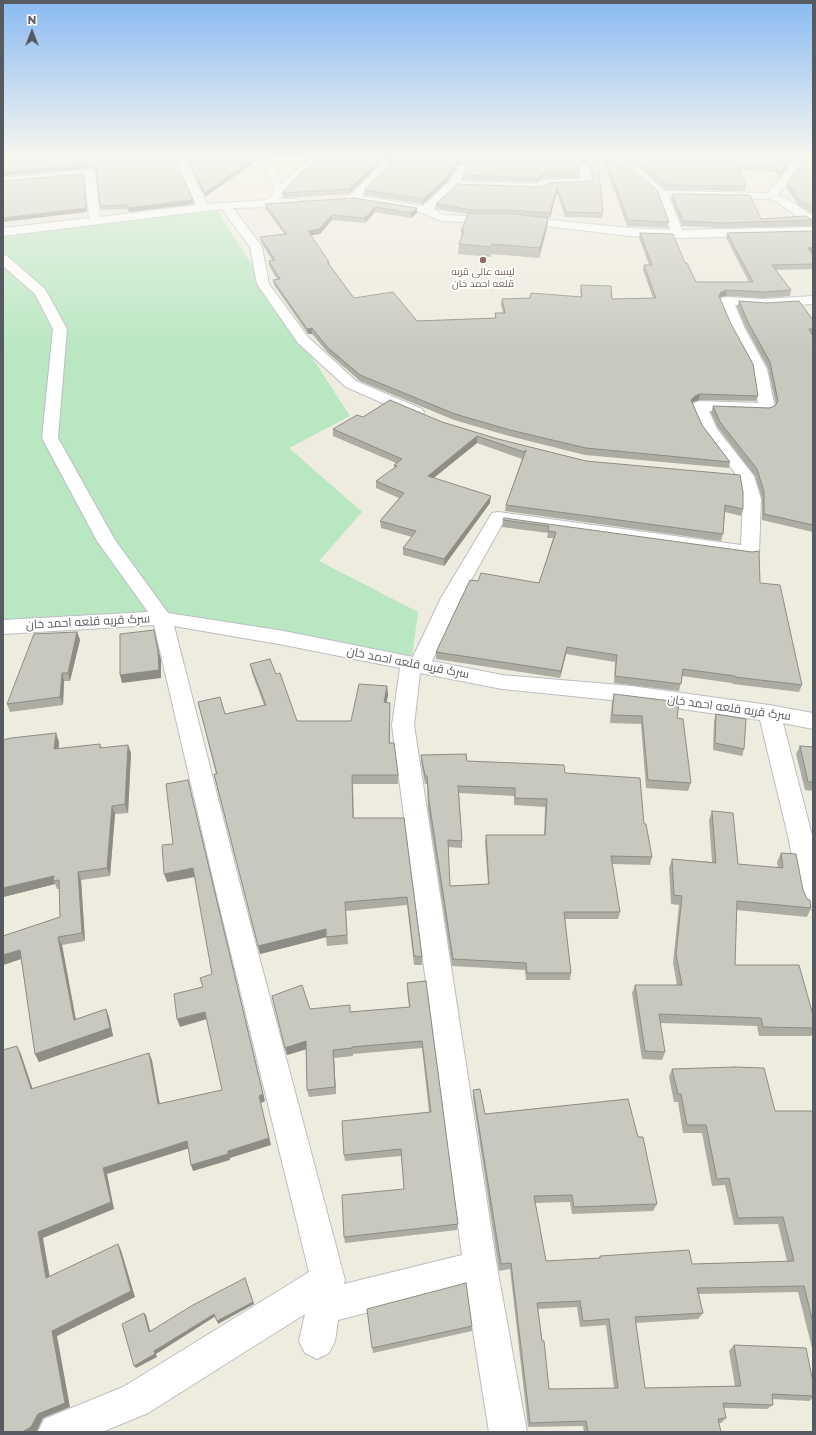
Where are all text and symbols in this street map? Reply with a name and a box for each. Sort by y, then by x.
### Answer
north arrow [12,12,52,52]
text: N [28,13,36,27]
marker: لیسه عالی قریه قلعه احمد خان [478,255,488,265]
place label: لیسه عالی قریه قلعه احمد خان [451,266,515,290]
street label: سرک قریه قلعه احمد خان [25,612,151,632]
street label: سرک قریه قلعه احمد خان [346,644,470,682]
street label: سرک قریه قلعه احمد خان [666,692,792,724]

